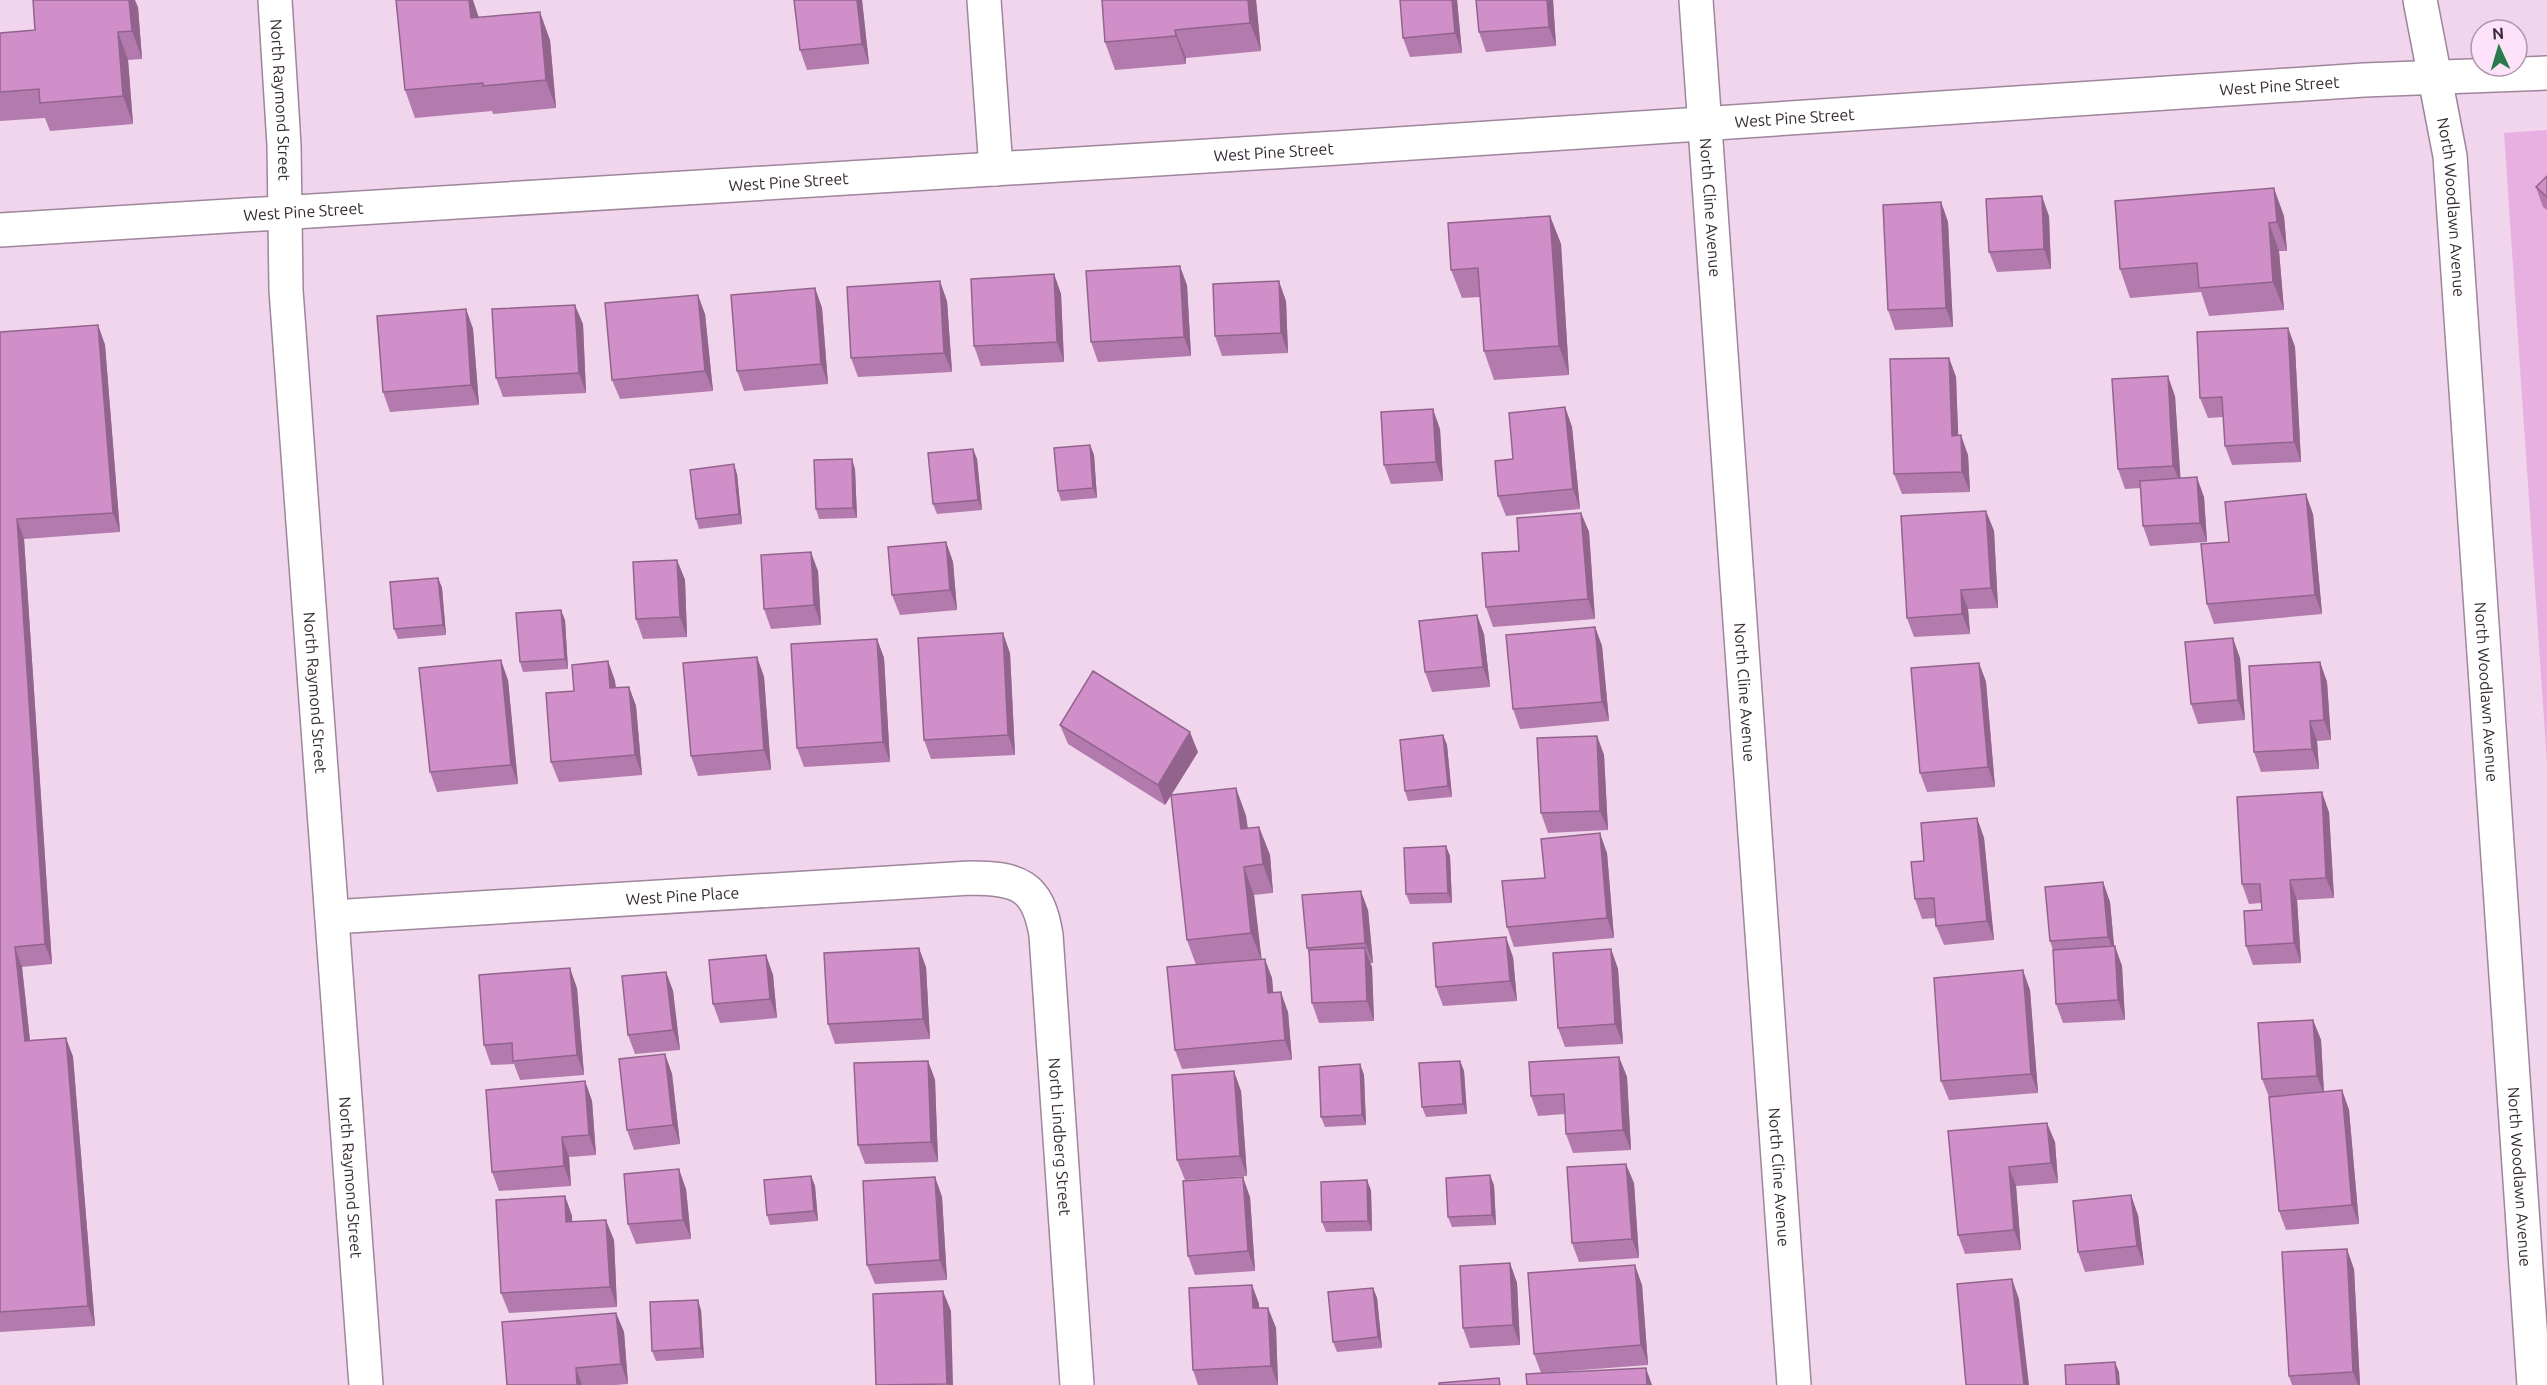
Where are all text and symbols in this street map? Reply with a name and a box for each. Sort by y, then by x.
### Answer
street label: North Raymond Street [267,18,294,182]
north arrow [2469,18,2529,78]
text: N [2491,24,2505,42]
street label: West Pine Street [2219,73,2341,99]
street label: West Pine Street [1734,105,1856,131]
street label: North Woodlawn Avenue [2434,116,2469,298]
street label: North Cline Avenue [1697,137,1725,278]
street label: West Pine Street [1213,139,1335,165]
street label: West Pine Street [728,169,850,194]
street label: West Pine Street [243,199,365,224]
street label: North Woodlawn Avenue [2472,601,2502,782]
street label: North Raymond Street [301,611,330,775]
street label: North Cline Avenue [1731,622,1759,762]
street label: West Pine Place [625,883,740,908]
street label: North Lindberg Street [1045,1057,1074,1217]
street label: North Woodlawn Avenue [2505,1086,2535,1267]
street label: North Raymond Street [336,1096,366,1259]
street label: North Cline Avenue [1765,1107,1793,1247]

